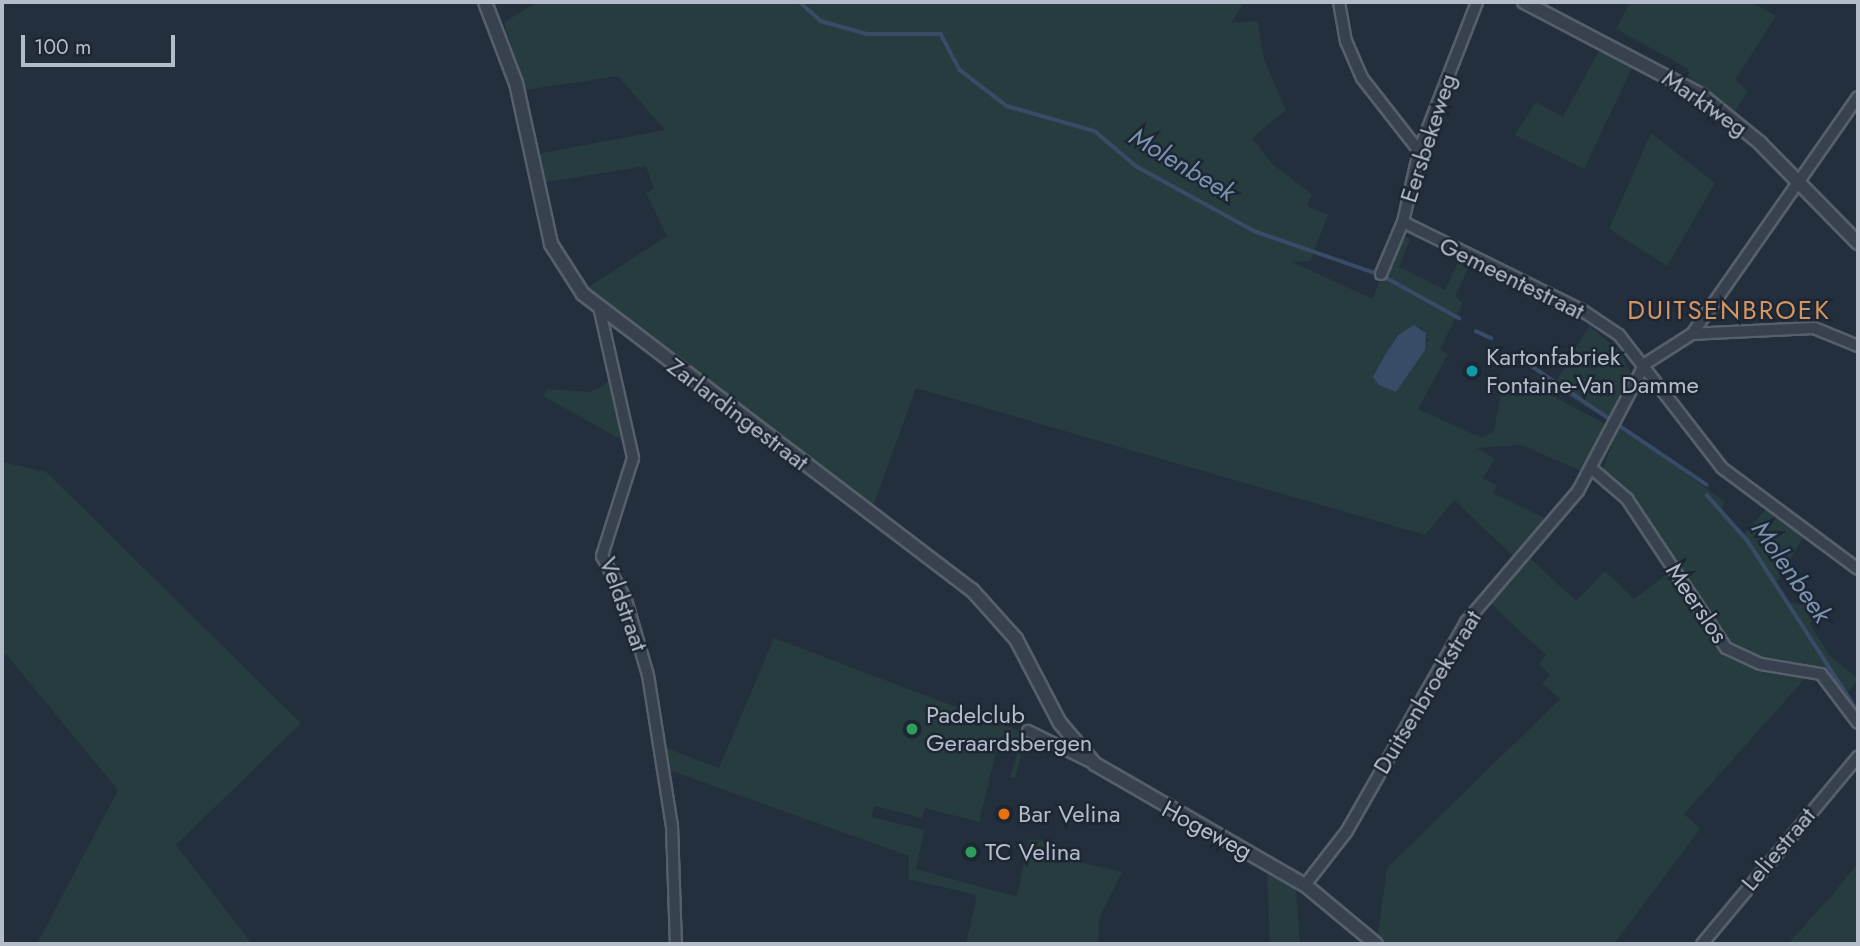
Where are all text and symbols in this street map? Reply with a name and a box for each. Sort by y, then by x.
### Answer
scale bar [24,21,178,65]
text: 100 m [34,32,91,62]
street label: Marktweg [1657,63,1753,143]
street label: Eersbekeweg [1394,70,1462,206]
water label: Molenbeek [1124,121,1240,209]
street label: Gemeentestraat [1435,231,1589,325]
district label: DUITSENBROEK [1629,295,1829,327]
place label: Kartonfabriek Fontaine-Van Damme [1486,343,1699,399]
street label: Zarlardingestraat [662,352,814,476]
marker: Kartonfabriek Fontaine-Van Damme [1464,363,1480,379]
water label: Molenbeek [1744,515,1838,629]
street label: Veldstraat [594,553,654,655]
street label: Meerslos [1660,557,1734,649]
street label: Duitsenbroekstraat [1367,605,1487,779]
place label: Padelclub Geraardsbergen [926,701,1092,757]
marker: Padelclub Geraardsbergen [904,721,920,737]
street label: Hogeweg [1157,794,1257,866]
place label: Bar Velina [1018,800,1121,828]
street label: Leliestraat [1735,802,1821,896]
marker: Bar Velina [996,806,1012,822]
place label: TC Velina [985,838,1081,866]
marker: TC Velina [963,844,979,860]

